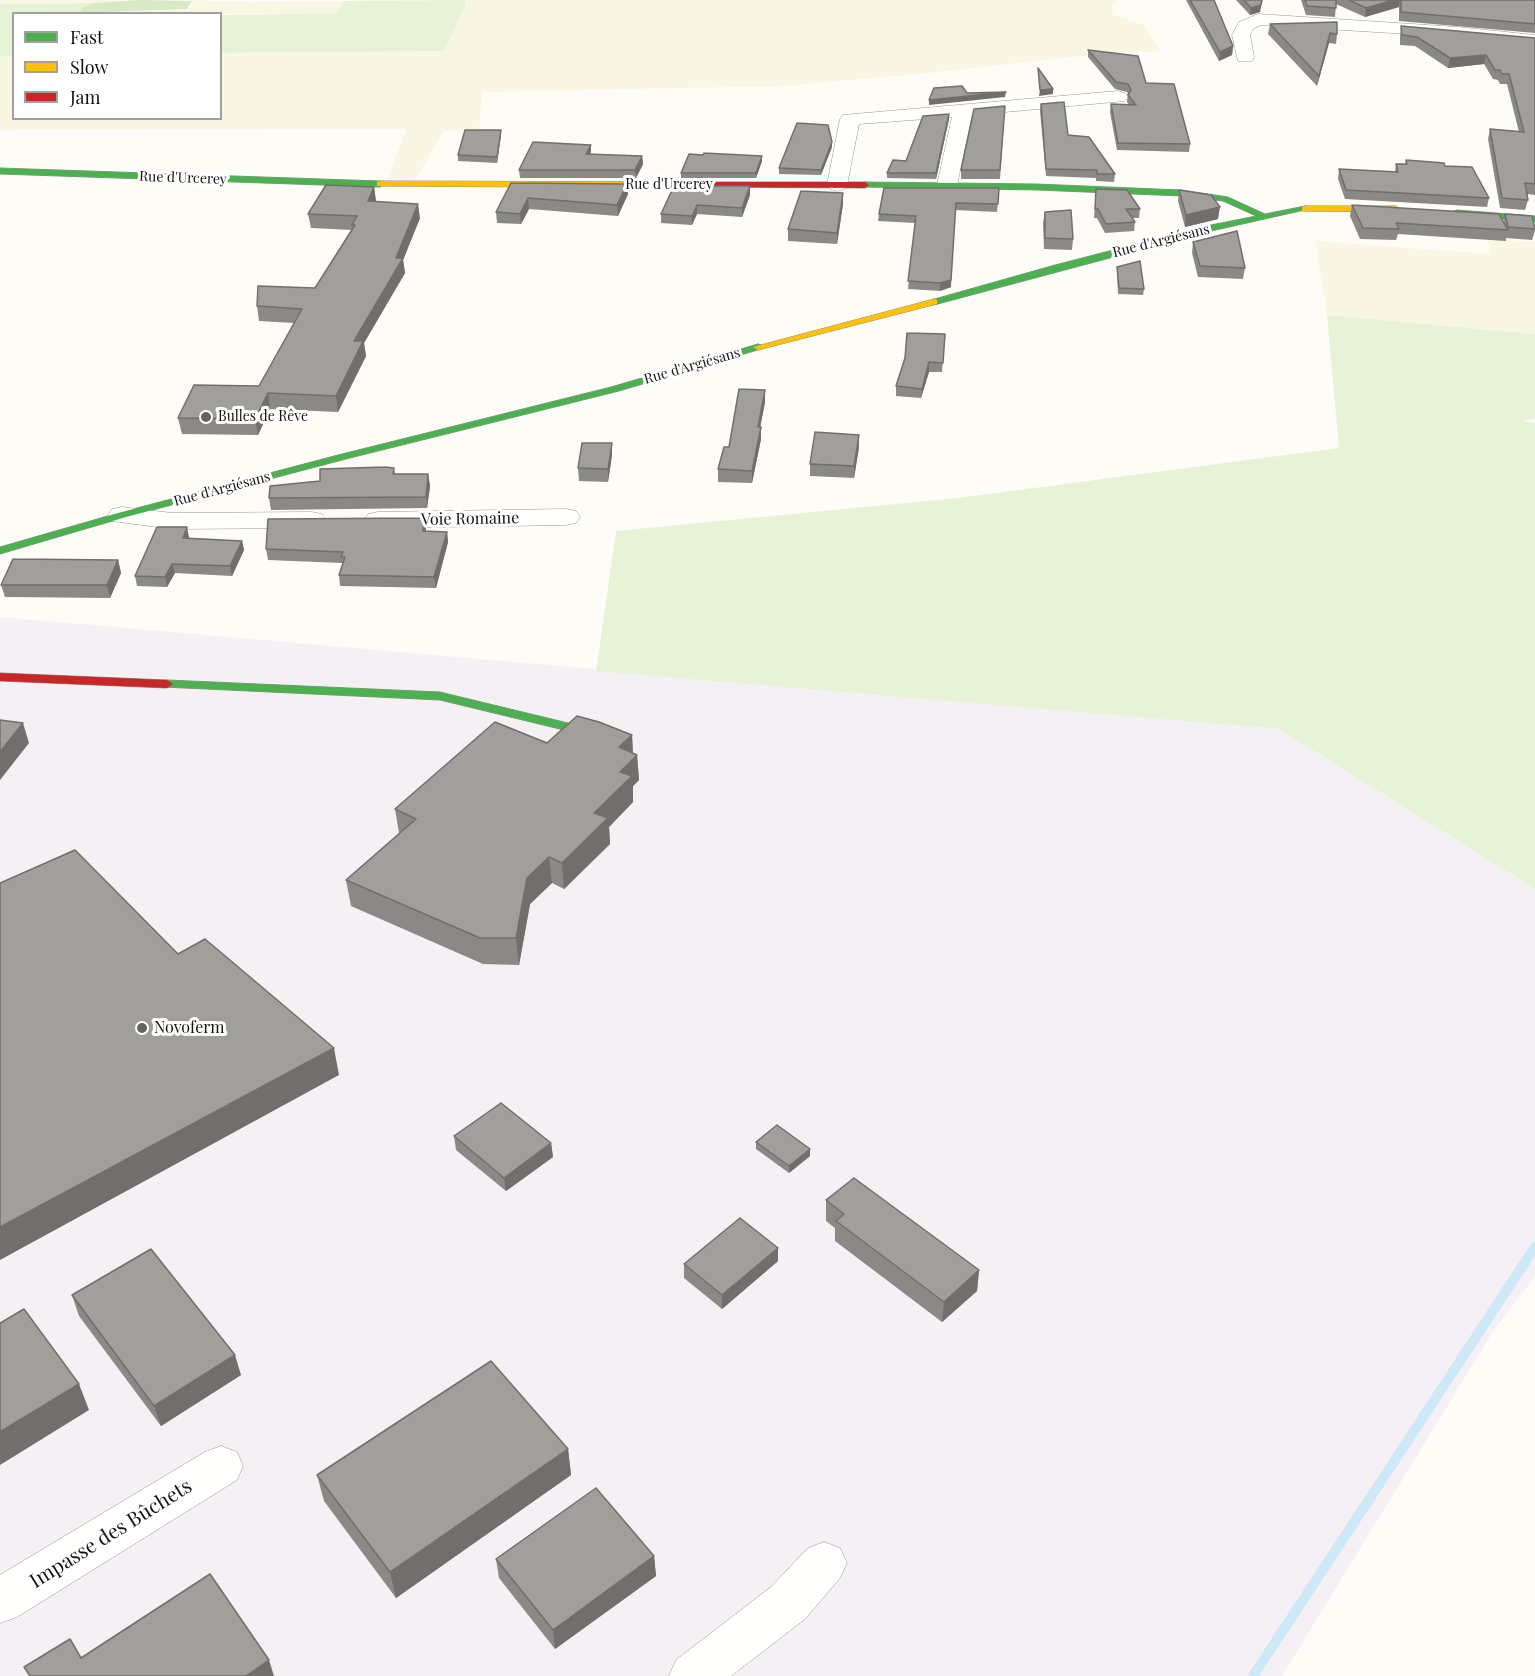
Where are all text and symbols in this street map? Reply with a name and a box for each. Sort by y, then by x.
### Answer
legend [12,12,222,120]
text: Fast [70,25,103,49]
text: Slow [70,55,108,79]
text: Jam [70,85,100,109]
street label: Rue d'Urcerey [139,168,227,188]
street label: Rue d'Urcerey [625,177,713,193]
street label: Rue d'Argiésans [1111,221,1211,261]
street label: Rue d'Argiésans [642,344,742,388]
place label: Bulles de Rêve [218,409,308,425]
marker: Bulles de Rêve [199,410,213,424]
street label: Rue d'Argiésans [172,468,272,510]
street label: Voie Romaine [421,509,519,529]
place label: Novoferm [154,1018,225,1038]
marker: Novoferm [135,1021,149,1035]
street label: Impasse des Bûchets [26,1474,196,1594]

